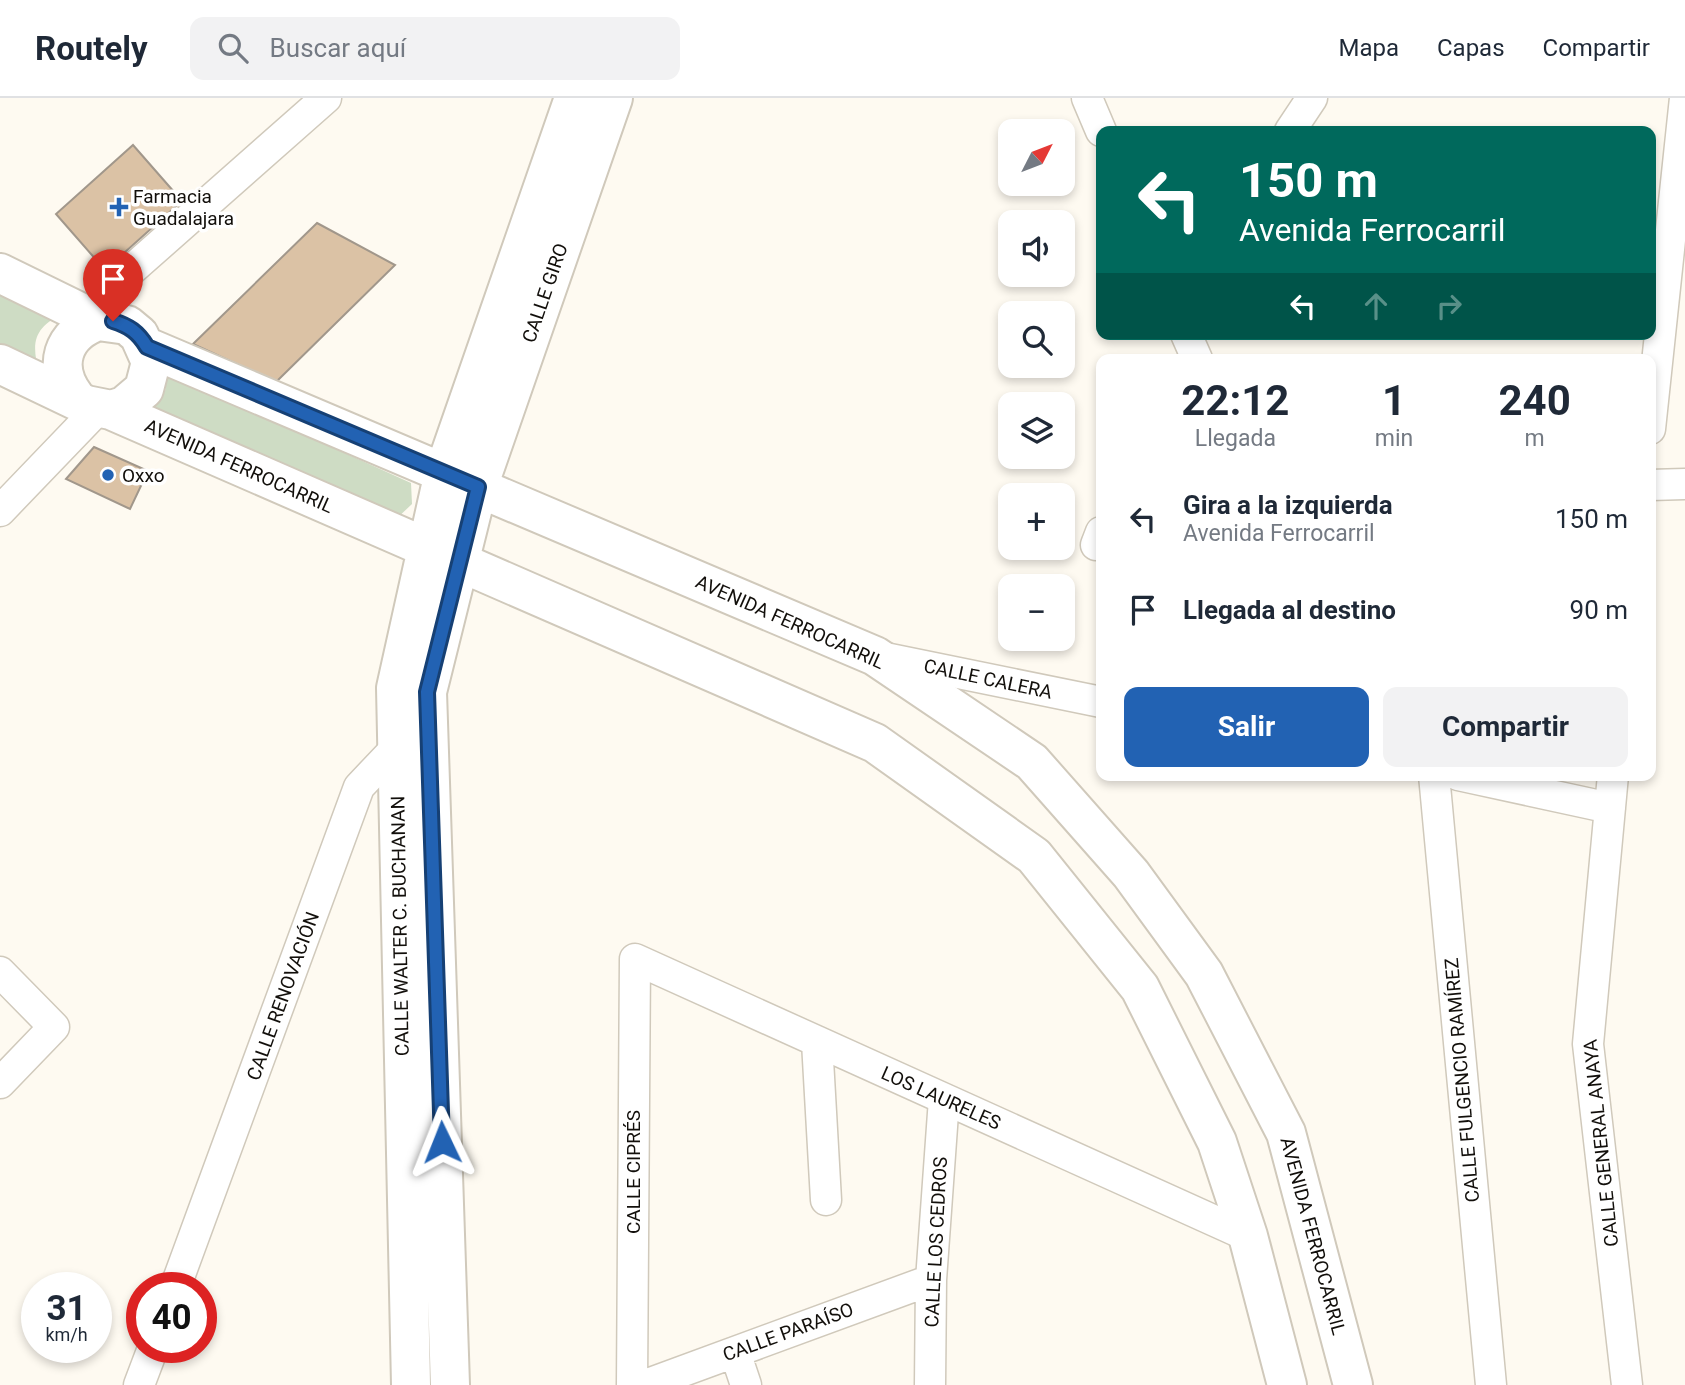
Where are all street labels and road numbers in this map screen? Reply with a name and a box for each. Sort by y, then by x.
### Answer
street label: CALLE GIRO [517,240,573,346]
street label: AVENIDA FERROCARRIL [141,414,337,518]
street label: AVENIDA FERROCARRIL [692,570,888,674]
street label: CALLE CALERA [922,654,1055,704]
street label: CALLE WALTER C. BUCHANAN [386,796,414,1056]
street label: CALLE RENOVACIÓN [242,909,324,1083]
street label: CALLE FULGENCIO RAMÍREZ [1440,957,1484,1203]
street label: CALLE GENERAL ANAYA [1579,1038,1623,1248]
street label: LOS LAURELES [878,1061,1004,1135]
street label: CALLE CIPRÉS [622,1110,645,1234]
street label: AVENIDA FERROCARRIL [1275,1135,1351,1337]
street label: CALLE LOS CEDROS [920,1156,952,1328]
street label: CALLE PARAÍSO [719,1298,857,1366]

